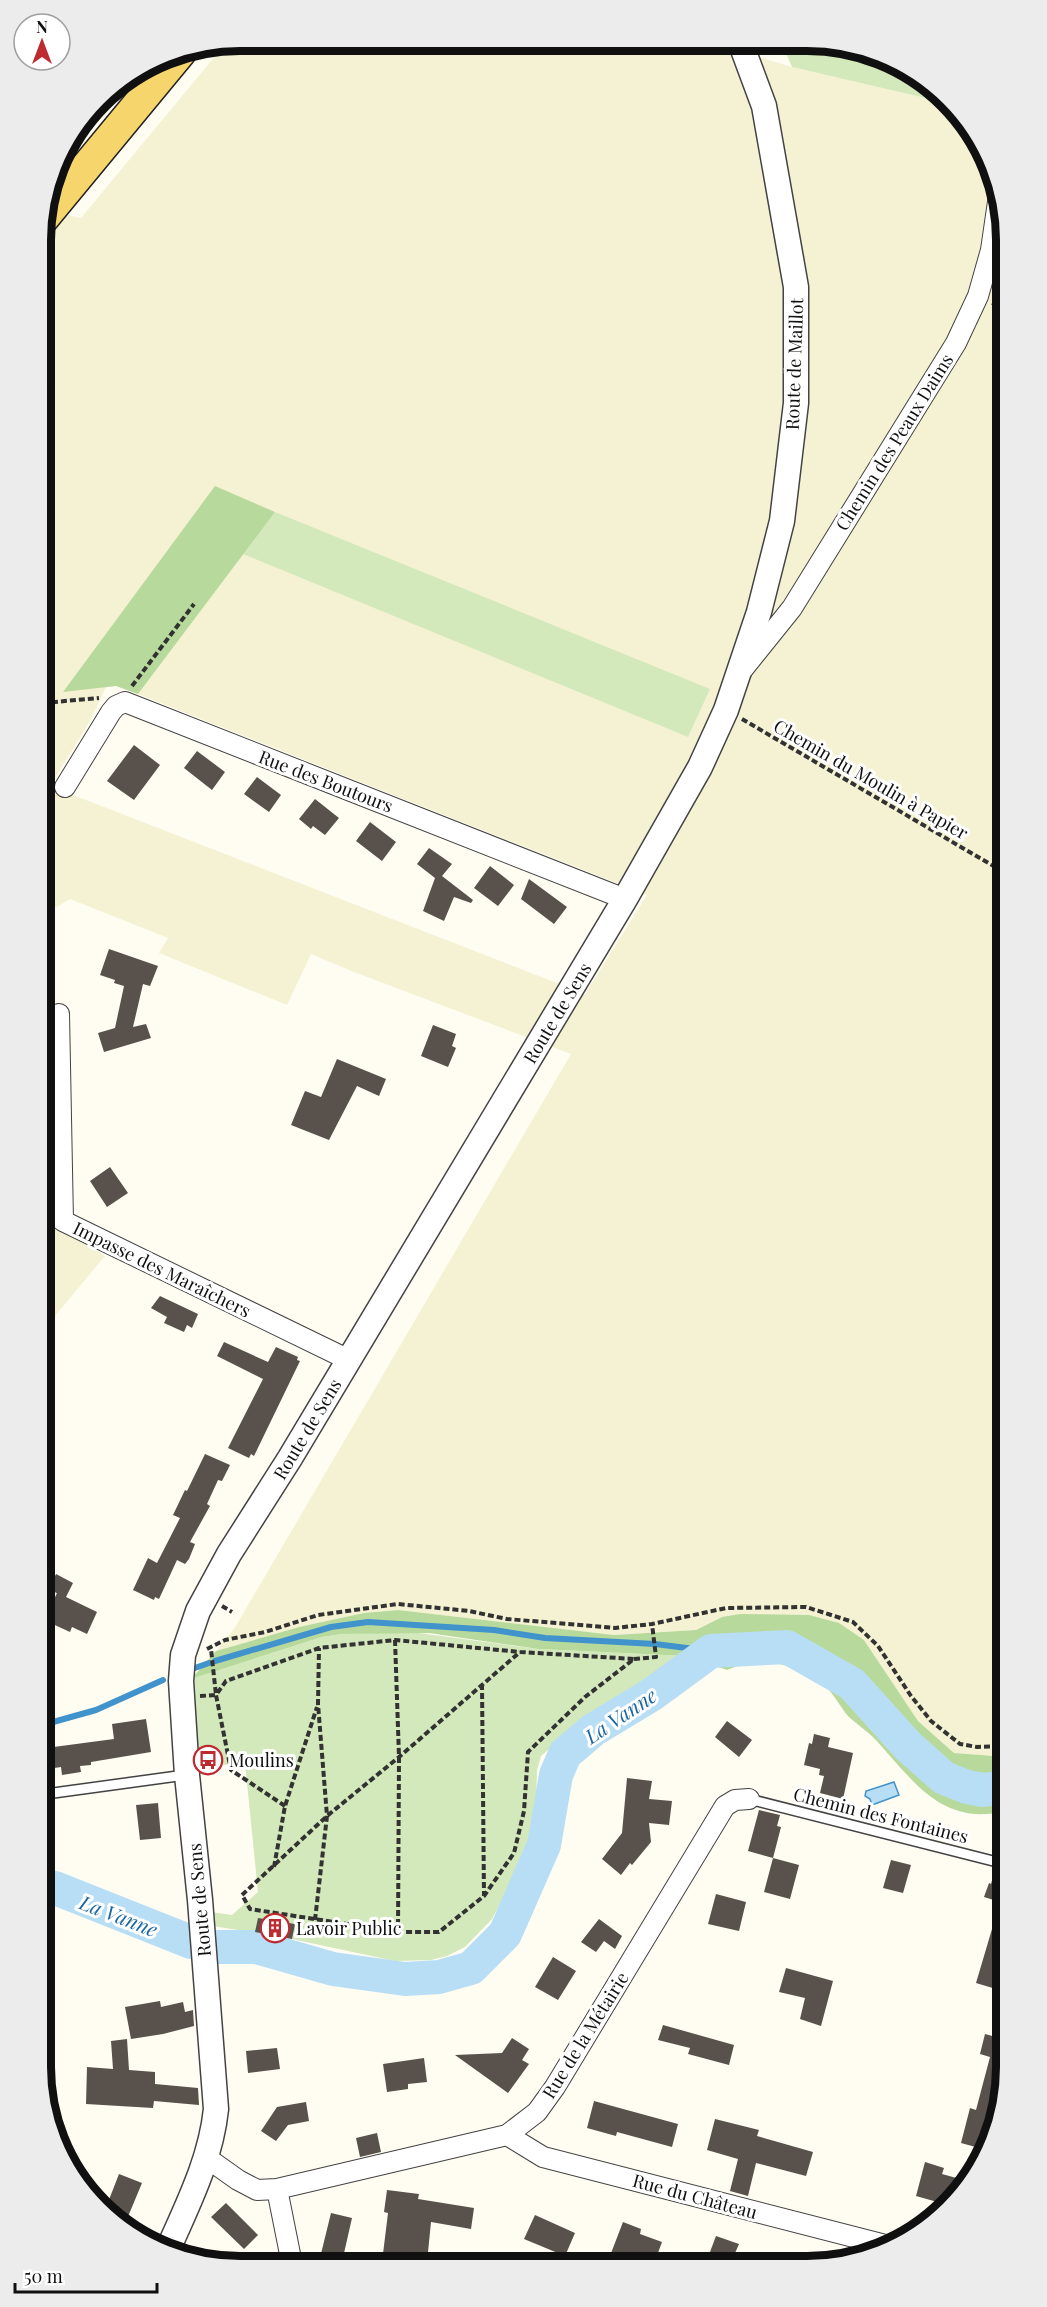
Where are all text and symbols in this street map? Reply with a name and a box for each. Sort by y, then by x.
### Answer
north arrow [12,12,72,72]
text: N [36,16,48,37]
street label: Route de Maillot [780,297,808,430]
street label: Chemin des Peaux Daims [830,349,958,535]
street label: Chemin du Moulin à Papier [769,713,973,845]
street label: Rue des Boutours [255,744,397,818]
street label: Route de Sens [517,958,597,1068]
street label: Impasse des Maraîchers [69,1216,255,1322]
street label: Route de Sens [267,1374,347,1484]
water label: La Vanne [578,1681,662,1749]
bus stop icon: Moulins [192,1744,224,1776]
place label: Moulins [229,1748,294,1772]
street label: Chemin des Fontaines [791,1782,971,1848]
street label: Route de Sens [182,1842,216,1958]
water label: La Vanne [75,1888,162,1942]
building icon: Lavoir Public [259,1912,291,1944]
place label: Lavoir Public [296,1916,402,1940]
street label: Rue de la Métairie [536,1967,634,2103]
street label: Rue du Château [630,2168,760,2224]
scale bar [15,2256,158,2294]
text: 50 m [24,2264,63,2288]

